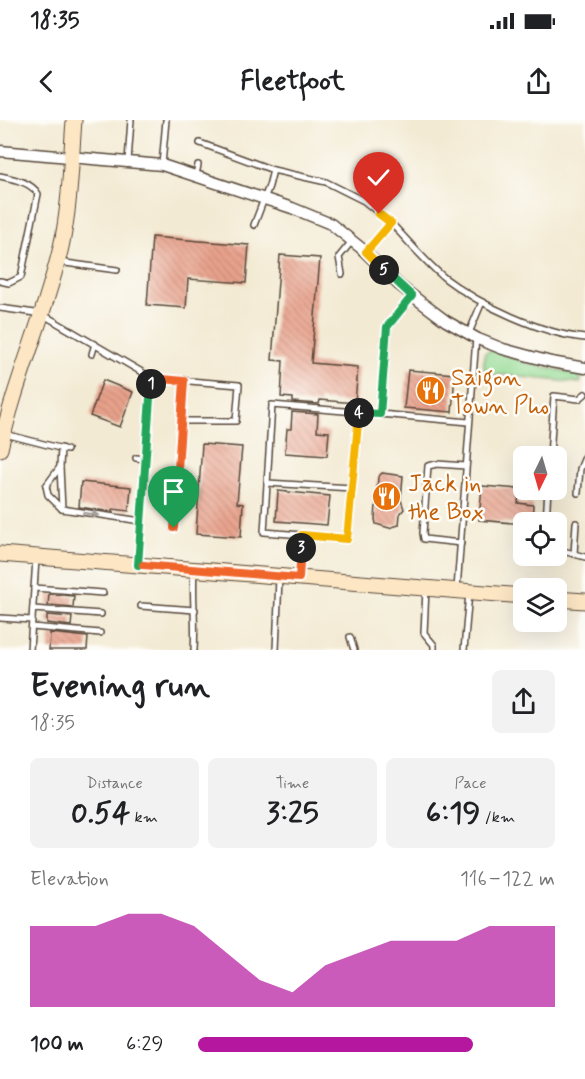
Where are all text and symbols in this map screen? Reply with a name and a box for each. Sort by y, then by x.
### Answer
text: 18:35 [30,7,79,35]
text: Fleetfoot [240,64,345,99]
icon: back [30,65,63,98]
icon: share [522,65,555,98]
pin [353,152,404,214]
icon: check [362,161,395,194]
pin: 5 [369,255,399,285]
text: 5 [379,259,389,280]
place label: Saigon Town Pho [451,363,549,422]
pin: 1 [136,369,166,399]
text: 1 [147,373,155,394]
restaurant icon: Saigon Town Pho [414,375,446,407]
pin: 4 [344,398,374,428]
text: 4 [354,402,364,423]
north arrow [513,446,567,500]
map controls [513,446,567,632]
pin [148,466,199,528]
place label: Jack in the Box [408,469,484,528]
icon: arrive [157,475,190,508]
restaurant icon: Jack in the Box [371,481,403,513]
one-way arrow [81,510,100,519]
button: locate [513,512,567,566]
pin: 3 [286,533,316,563]
text: 3 [297,537,305,558]
button: layers [513,578,567,632]
text: Evening run [30,665,210,709]
button: share [492,670,555,733]
text: 18:35 [30,710,75,737]
text: Distance [86,773,143,794]
text: Time [276,773,309,794]
text: Pace [455,773,486,794]
text: 0.54 [71,794,130,833]
text: 3:25 [266,794,319,833]
text: 6:19 [426,794,481,833]
text: km [130,807,158,828]
text: /km [481,807,515,828]
text: Elevation [30,866,109,893]
text: 116–122 m [460,866,555,893]
text: 100 m [30,1031,84,1058]
text: 6:29 [126,1031,163,1058]

